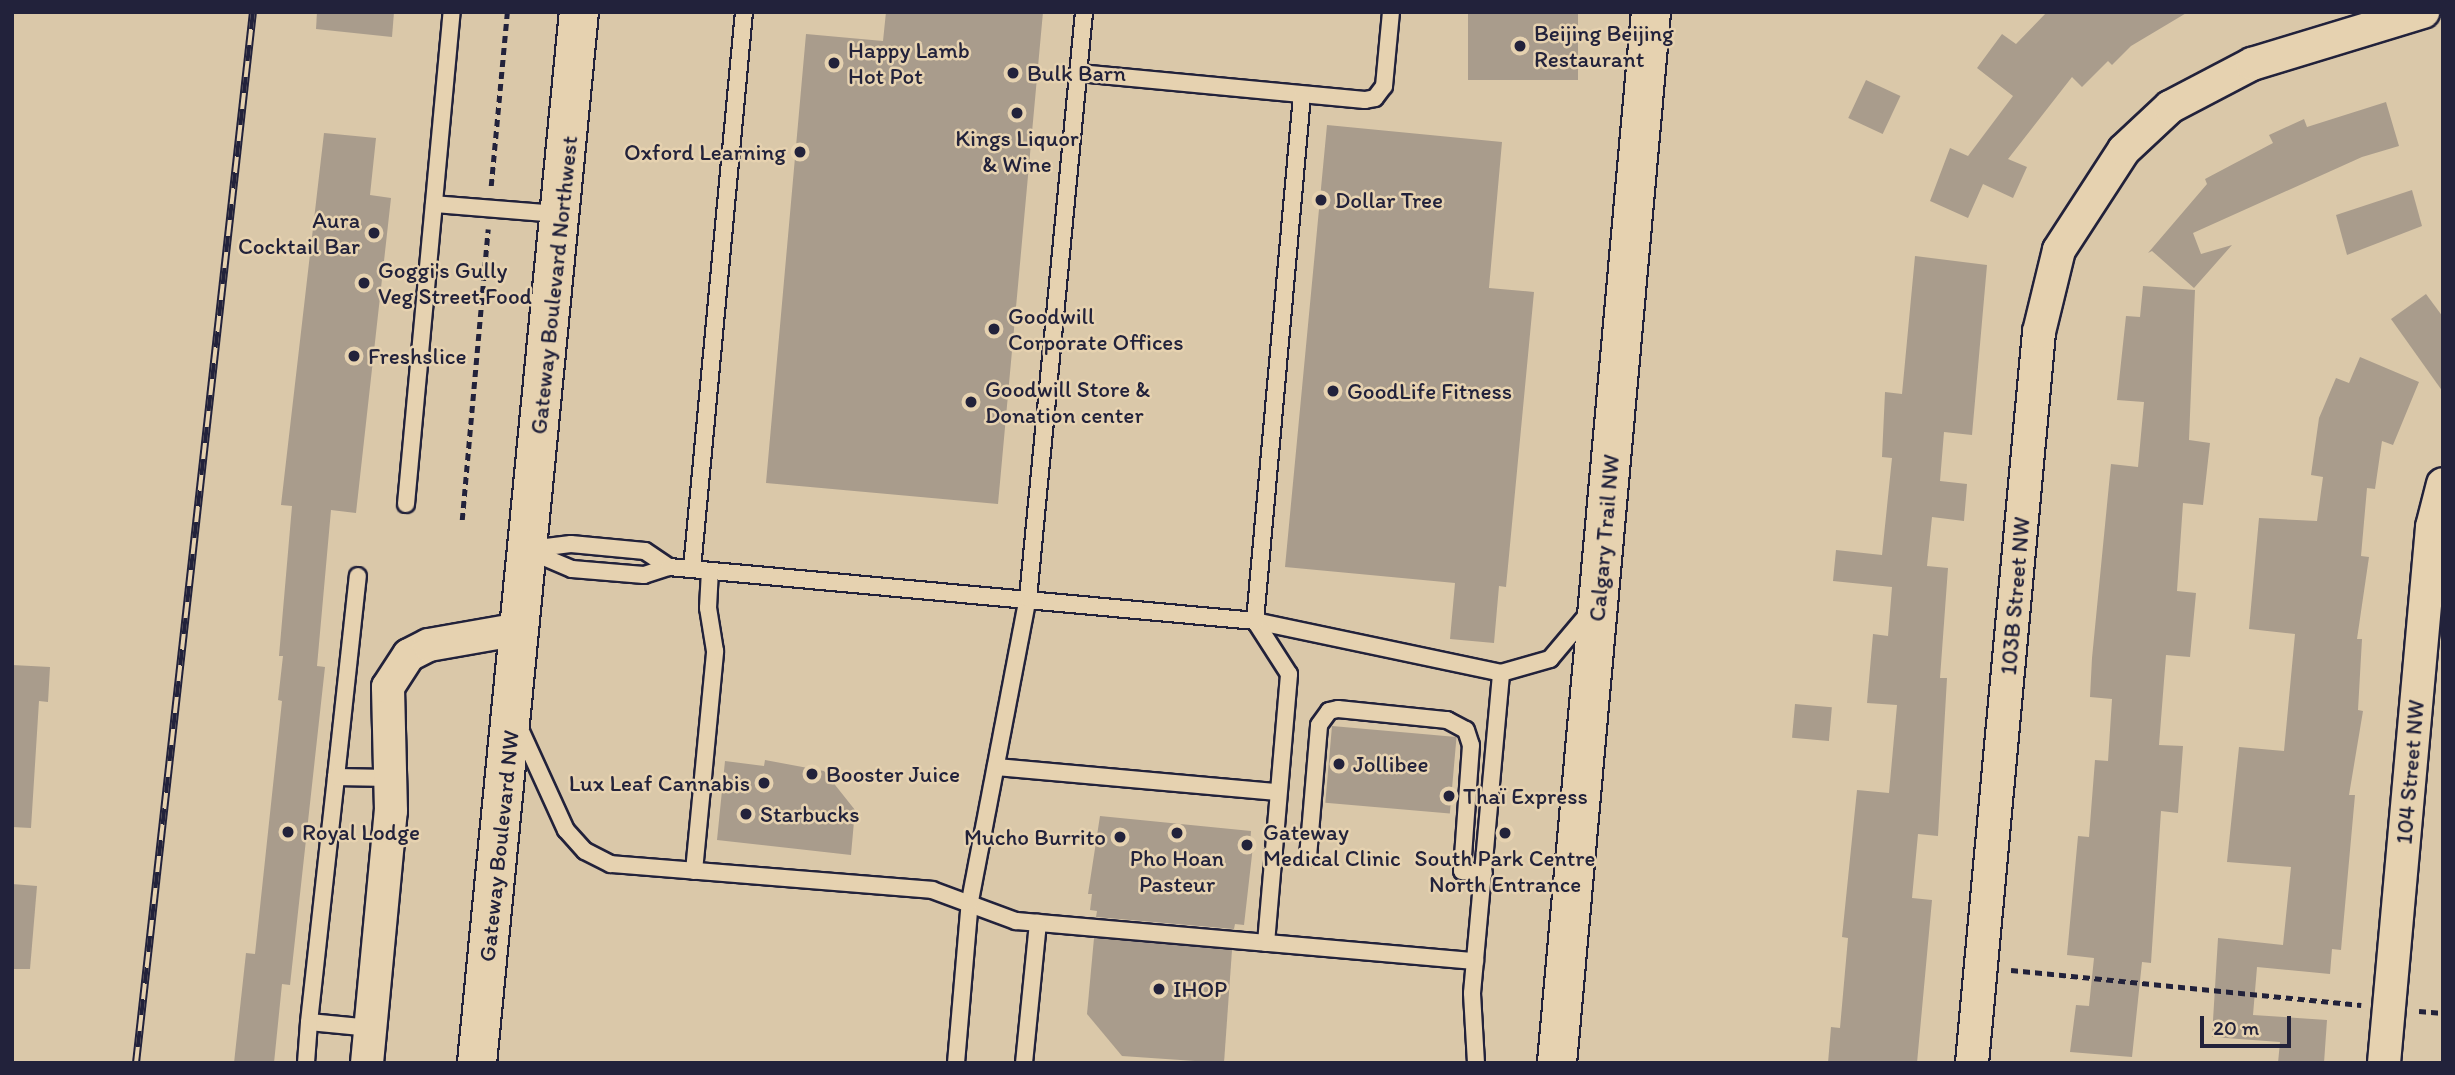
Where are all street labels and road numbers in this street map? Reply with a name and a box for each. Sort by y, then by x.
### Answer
street label: Gateway Boulevard Northwest [525,134,583,436]
street label: Calgary Trail NW [1583,454,1625,622]
street label: 103B Street NW [1994,516,2036,676]
street label: 104 Street NW [2390,699,2430,845]
street label: Gateway Boulevard NW [473,729,525,963]

